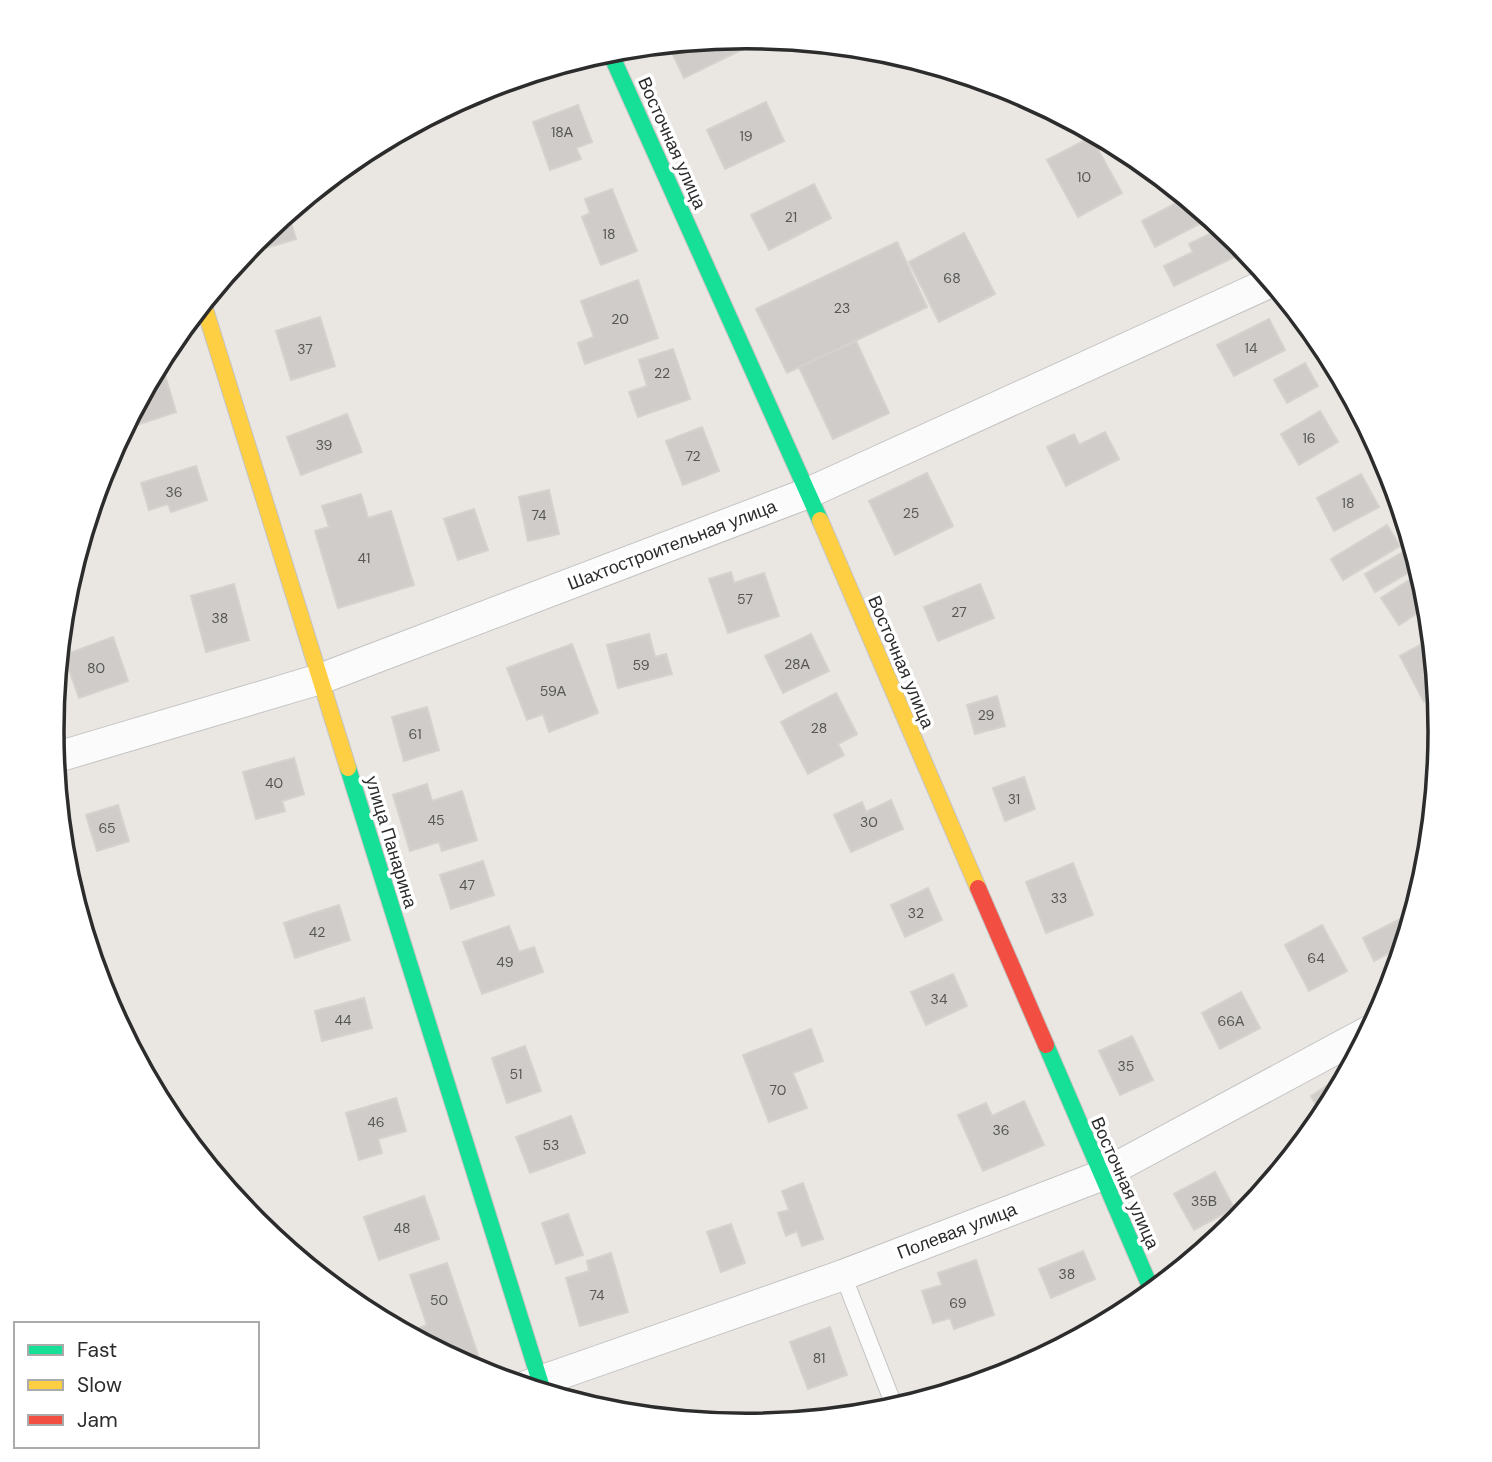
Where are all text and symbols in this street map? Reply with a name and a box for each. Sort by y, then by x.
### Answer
street label: Восточная улица [632,73,712,214]
house number: 18А [551,123,574,141]
house number: 19 [739,127,753,145]
house number: 10 [1077,168,1091,186]
house number: 21 [785,208,797,226]
house number: 18 [603,225,615,243]
house number: 68 [943,269,961,287]
house number: 23 [834,299,850,317]
house number: 20 [611,310,629,328]
house number: 14 [1245,339,1258,357]
house number: 37 [297,340,313,358]
house number: 22 [654,364,670,382]
house number: 16 [1302,429,1316,447]
house number: 39 [316,436,333,454]
house number: 72 [685,447,701,465]
house number: 36 [165,483,183,501]
street label: Шахтостроительная улица [564,494,781,596]
house number: 18 [1342,494,1354,512]
house number: 25 [903,504,919,522]
house number: 74 [531,506,547,524]
house number: 41 [358,549,370,567]
house number: 57 [737,590,753,608]
street label: Восточная улица [862,592,940,733]
house number: 27 [951,603,967,621]
house number: 38 [212,609,228,627]
house number: 28А [784,655,810,673]
house number: 59 [633,656,650,674]
house number: 80 [87,659,105,677]
house number: 59А [540,682,567,700]
house number: 29 [978,706,995,724]
house number: 28 [811,719,827,737]
house number: 61 [408,725,422,743]
street label: улица Панарина [359,773,423,912]
house number: 40 [265,774,283,792]
house number: 31 [1008,790,1020,808]
house number: 45 [427,811,445,829]
house number: 30 [860,813,878,831]
house number: 65 [98,819,116,837]
house number: 47 [459,876,475,894]
house number: 33 [1051,889,1067,907]
house number: 32 [908,904,924,922]
house number: 42 [309,923,325,941]
house number: 64 [1307,949,1325,967]
house number: 49 [496,953,514,971]
house number: 34 [931,990,948,1008]
house number: 44 [335,1011,352,1029]
house number: 66А [1218,1012,1245,1030]
house number: 35 [1118,1057,1134,1075]
house number: 51 [510,1065,522,1083]
house number: 70 [770,1081,786,1099]
house number: 46 [367,1113,385,1131]
street label: Восточная улица [1085,1113,1165,1254]
house number: 36 [992,1121,1010,1139]
house number: 53 [543,1136,559,1154]
house number: 35В [1191,1192,1217,1210]
street label: Полевая улица [894,1197,1021,1265]
house number: 48 [393,1219,411,1237]
house number: 38 [1059,1265,1075,1283]
house number: 74 [589,1286,605,1304]
house number: 50 [430,1291,448,1309]
house number: 69 [949,1294,967,1312]
legend [14,1322,259,1448]
text: Fast [77,1336,117,1364]
house number: 81 [813,1349,825,1367]
text: Slow [77,1371,122,1399]
text: Jam [77,1406,118,1434]

